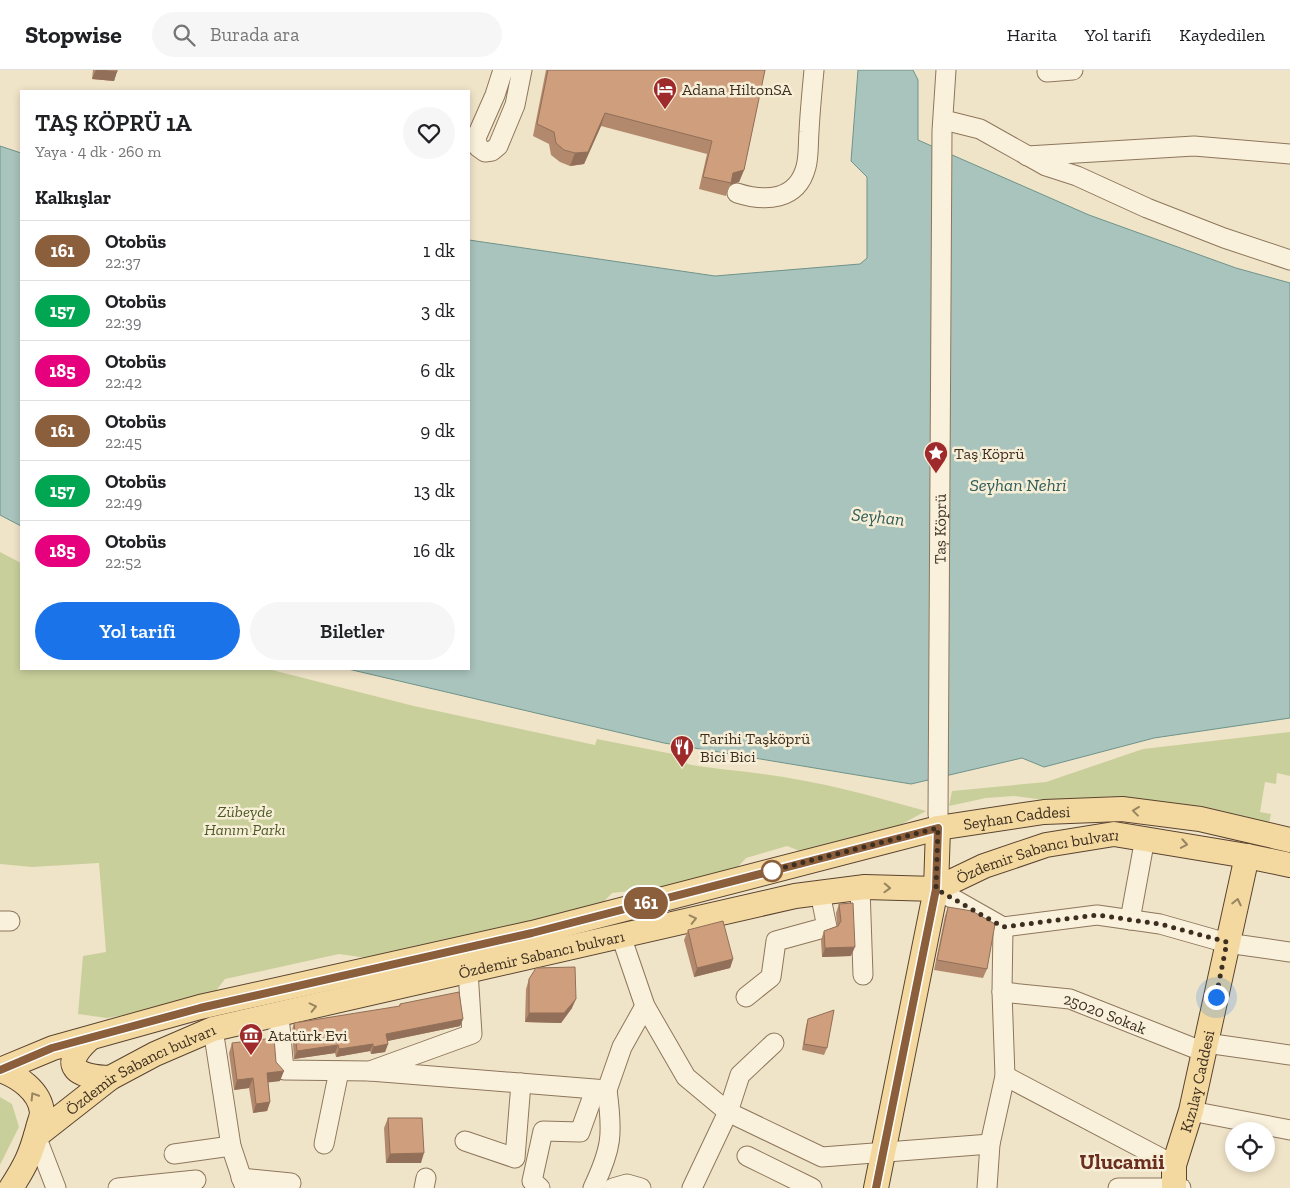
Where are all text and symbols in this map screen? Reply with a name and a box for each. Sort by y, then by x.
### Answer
search box [152,12,502,57]
text: Stopwise [25,20,122,49]
icon: search [170,21,198,49]
text: Burada ara [210,23,300,46]
text: Harita [1007,24,1057,46]
text: Yol tarifi [1085,24,1151,46]
text: Kaydedilen [1179,24,1265,46]
hotel icon: Adana HiltonSA [652,76,678,110]
place label: Adana HiltonSA [682,80,793,99]
button: heart [403,107,455,159]
text: TAŞ KÖPRÜ 1A [35,108,192,137]
text: Yaya · 4 dk · 260 m [35,142,161,161]
text: Kalkışlar [35,186,111,209]
text: Otobüs [105,230,166,253]
text: 1 dk [423,239,455,262]
text: 161 [50,240,75,262]
text: 22:37 [105,253,140,272]
text: Otobüs [105,290,166,313]
text: 3 dk [421,299,455,322]
text: 157 [50,300,75,322]
text: 22:39 [105,313,141,332]
text: Otobüs [105,350,166,373]
text: 6 dk [420,359,455,382]
text: 185 [49,360,76,382]
text: 22:42 [105,373,142,392]
text: Otobüs [105,410,166,433]
text: 9 dk [420,419,455,442]
text: 161 [50,420,75,442]
text: 22:45 [105,433,142,452]
place icon: Taş Köprü [923,440,949,474]
place label: Taş Köprü [954,444,1025,463]
text: Otobüs [105,470,166,493]
water label: Seyhan Nehri [969,474,1067,496]
text: 13 dk [414,479,455,502]
text: 157 [50,480,75,502]
text: 22:49 [105,493,142,512]
street label: Taș Köprü [930,494,949,564]
water label: Seyhan [850,503,906,531]
text: Otobüs [105,530,166,553]
text: 16 dk [413,539,455,562]
text: 185 [49,540,76,562]
text: 22:52 [105,553,142,572]
button: Yol tarifi [35,602,240,660]
button: Biletler [250,602,455,660]
place label: Tarihi Taşköprü Bici Bici [700,729,810,766]
restaurant icon: Tarihi Taşköprü Bici Bici [669,734,695,768]
street label: Seyhan Caddesi [962,801,1071,834]
park label: Zübeyde Hanım Parkı [204,802,286,839]
one-way arrow [1131,806,1139,817]
street label: Özdemir Sabancı bulvarı [953,824,1122,887]
one-way arrow [1179,839,1188,849]
unlabelled marker [761,860,783,882]
one-way arrow [884,882,892,893]
line badge: 161 [617,887,675,919]
text: 161 [634,892,658,914]
one-way arrow [1231,897,1242,906]
one-way arrow [689,914,698,925]
street label: Özdemir Sabancı bulvarı [456,926,627,982]
your location [1204,985,1229,1010]
street label: 25020 Sokak [1063,989,1150,1038]
one-way arrow [309,1002,318,1013]
street label: Özdemir Sabancı bulvarı [62,1019,219,1119]
museum icon: Atatürk Evi [238,1022,264,1056]
place label: Atatürk Evi [268,1026,348,1045]
street label: Kızılay Caddesi [1175,1028,1218,1135]
one-way arrow [30,1092,40,1101]
map controls [1225,1122,1275,1172]
button: locate [1225,1122,1275,1172]
district label: Ulucamii [1080,1149,1164,1174]

